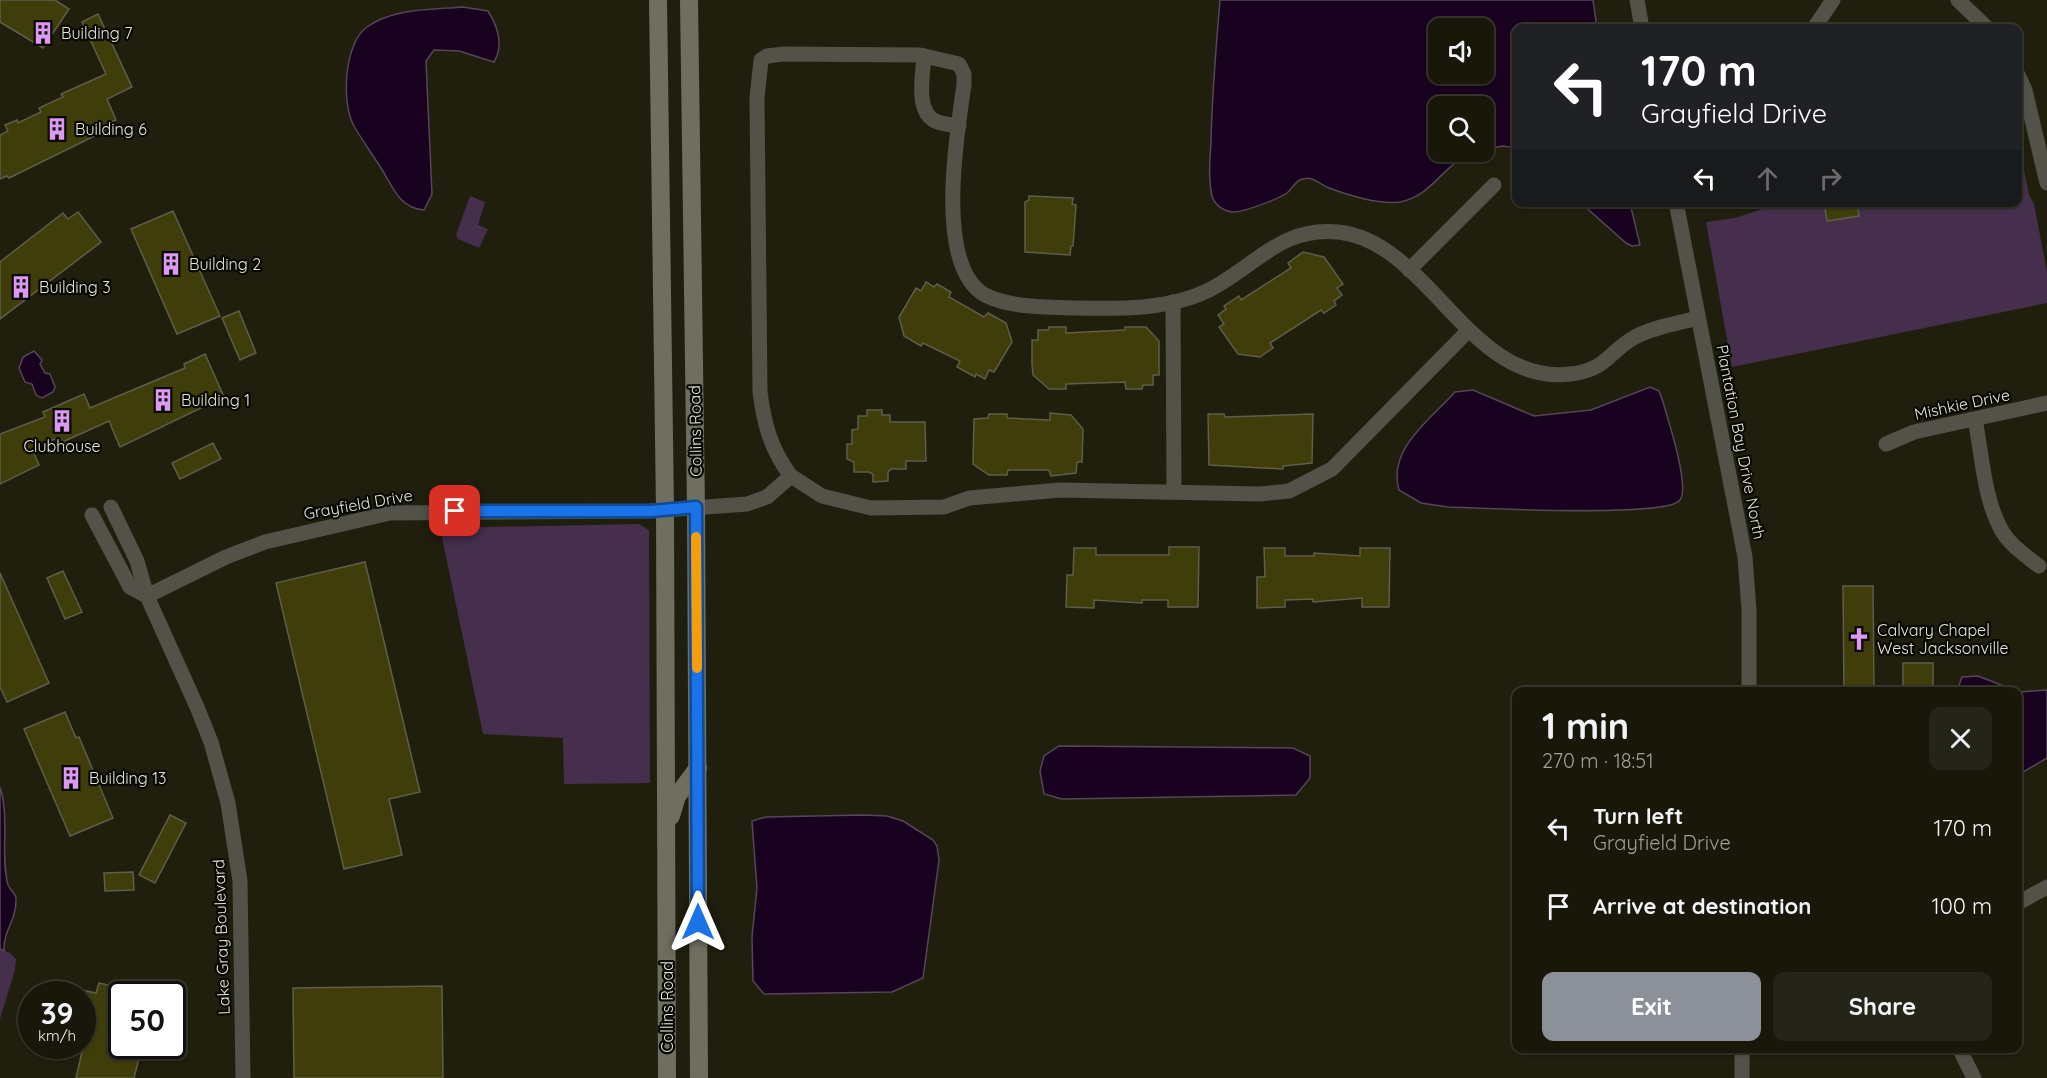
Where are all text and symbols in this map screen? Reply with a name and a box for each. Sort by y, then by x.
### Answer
map controls [1428,18,1494,162]
button: sound [1428,18,1494,84]
building icon: Building 7 [30,20,56,46]
place label: Building 7 [61,23,132,43]
text: 170 m [1641,44,1757,97]
icon: left [1542,48,1620,126]
button: search [1428,96,1494,162]
text: Grayfield Drive [1641,96,1827,130]
building icon: Building 6 [44,116,70,142]
place label: Building 6 [75,119,147,139]
icon: left [1688,162,1721,195]
icon: ahead [1751,162,1784,195]
icon: right [1814,162,1847,195]
building icon: Building 2 [158,251,184,277]
place label: Building 2 [189,254,261,274]
building icon: Building 3 [8,274,34,300]
place label: Building 3 [39,277,111,297]
street label: Plantation Bay Drive North [1712,343,1770,541]
street label: Mishkie Drive [1912,384,2012,424]
street label: Collins Road [684,385,706,477]
building icon: Building 1 [150,387,176,413]
place label: Building 1 [181,390,250,410]
building icon: Clubhouse [49,408,75,434]
place label: Clubhouse [23,436,101,456]
street label: Grayfield Drive [302,485,414,523]
pin [429,485,480,536]
icon: arrive [438,494,471,527]
place label: Calvary Chapel West Jacksonville [1877,620,2009,658]
church icon: Calvary Chapel West Jacksonville [1846,626,1872,652]
text: 1 min [1542,703,1629,748]
button: close [1929,707,1992,770]
text: 270 m · 18:51 [1542,748,1654,773]
building icon: Building 13 [58,765,84,791]
place label: Building 13 [89,768,167,788]
text: Turn left [1593,802,1683,830]
icon: left [1542,812,1575,845]
text: 170 m [1933,814,1992,842]
text: Grayfield Drive [1593,830,1731,855]
street label: Lake Gray Boulevard [208,859,234,1015]
position arrow [666,890,730,954]
icon: arrive [1542,890,1575,923]
text: Arrive at destination [1593,892,1811,920]
text: 100 m [1932,892,1992,920]
street label: Collins Road [657,961,677,1053]
button: Exit [1542,972,1761,1041]
button: Share [1773,972,1992,1041]
speed limit sign: 50 [108,981,186,1059]
text: 39 [40,994,74,1032]
text: km/h [38,1026,76,1045]

